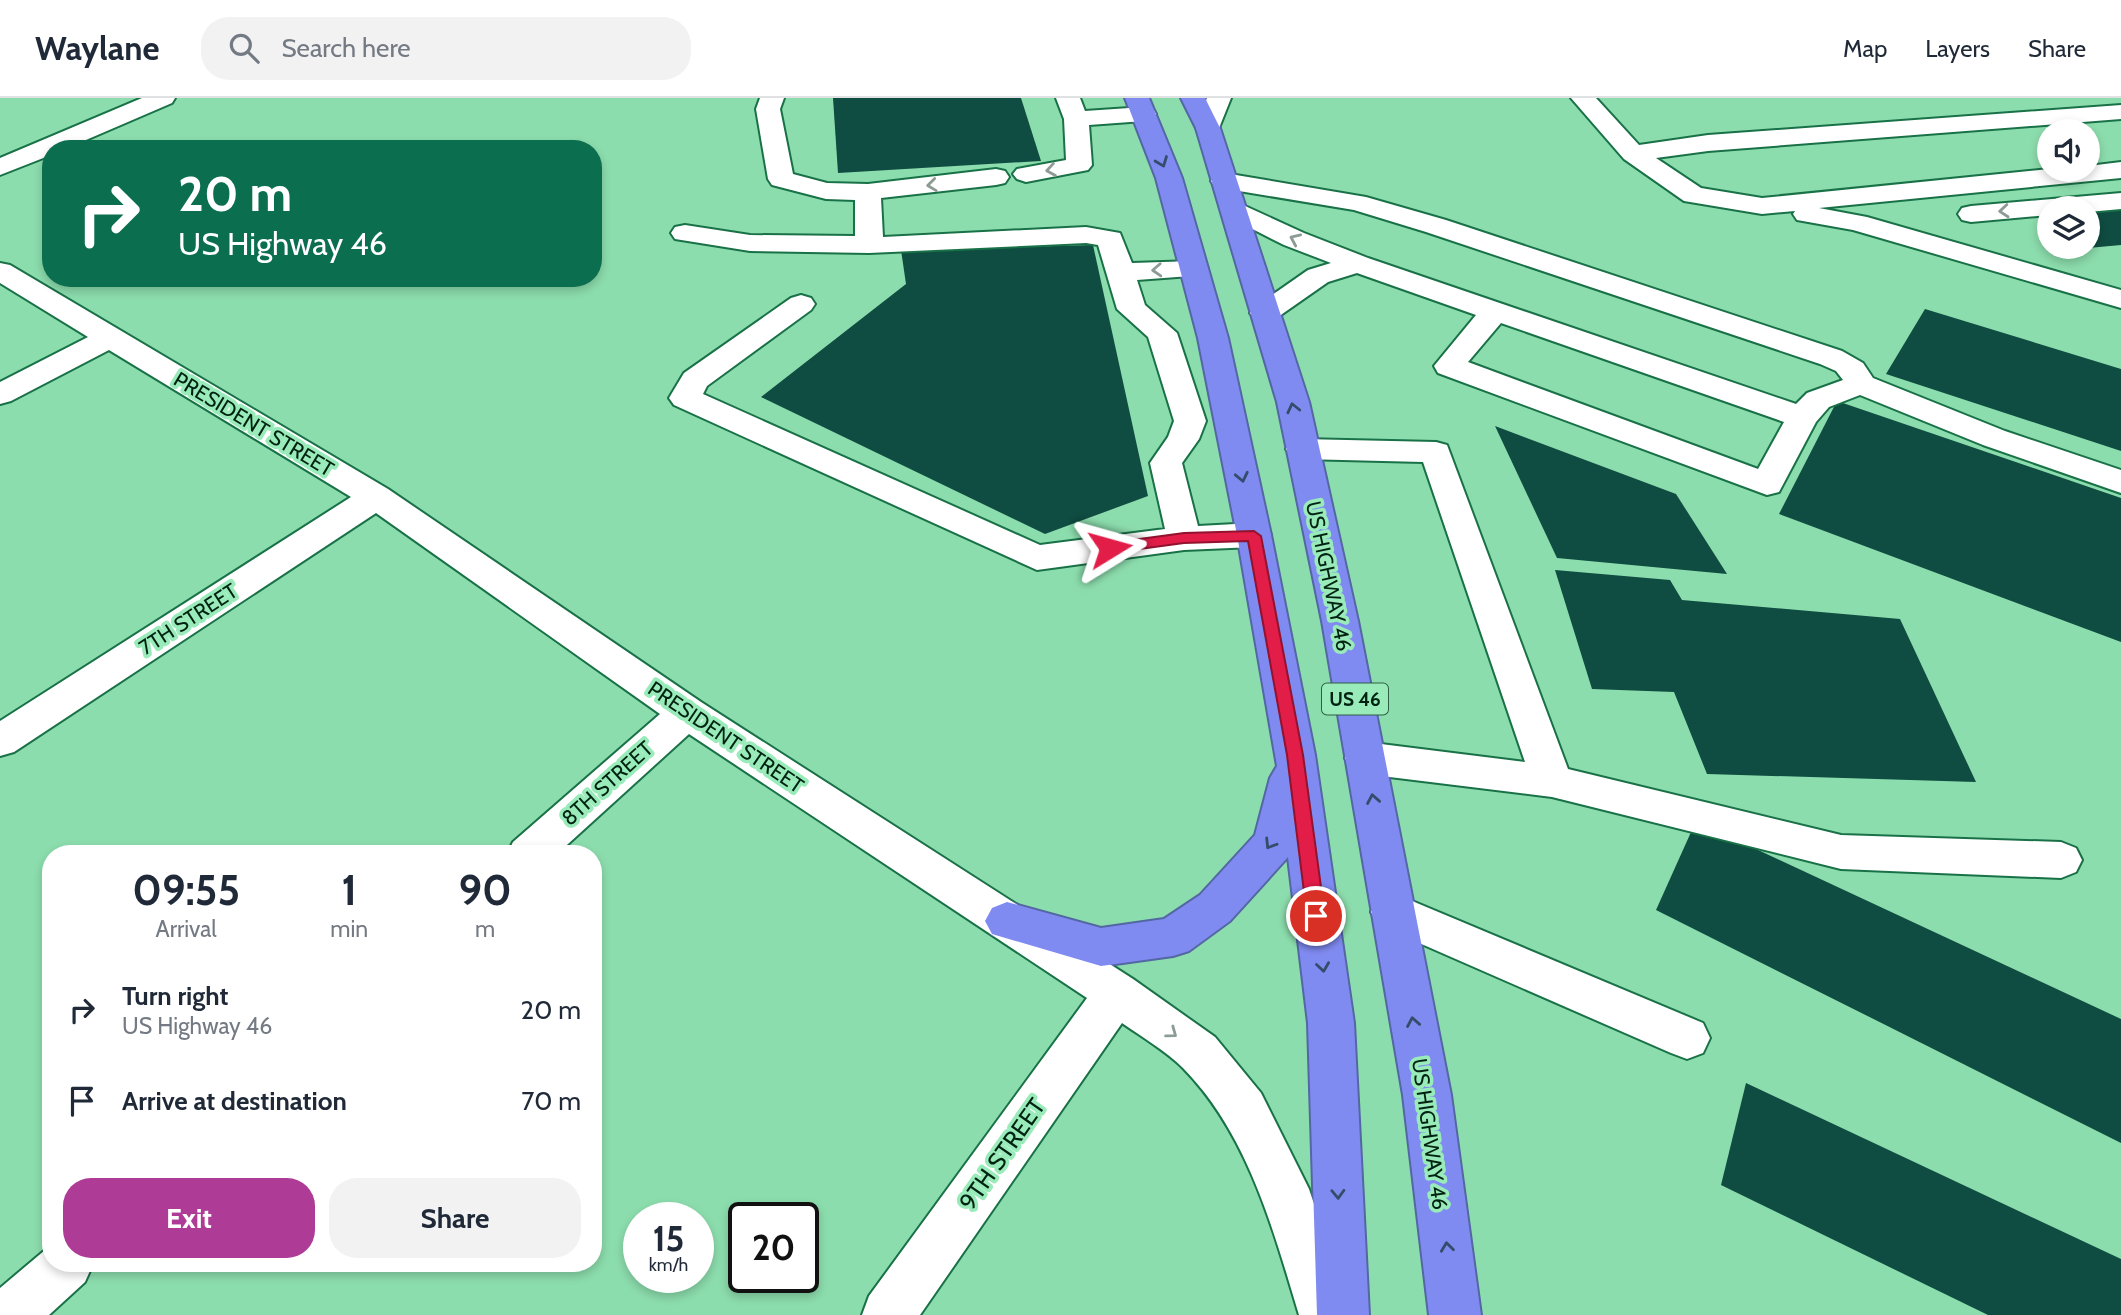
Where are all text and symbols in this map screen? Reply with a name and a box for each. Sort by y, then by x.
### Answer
search box [201,17,691,80]
text: Waylane [35,28,159,68]
icon: search [225,29,263,67]
text: Search here [281,32,411,64]
text: Map [1843,34,1887,63]
text: Layers [1925,34,1990,63]
text: Share [2028,34,2086,63]
map controls [2037,119,2100,259]
button: sound [2037,119,2100,182]
one-way arrow [1154,155,1168,167]
one-way arrow [1045,162,1057,177]
text: 20 m [178,164,292,223]
icon: right [63,168,154,259]
one-way arrow [926,177,938,192]
button: layers [2037,196,2100,259]
one-way arrow [1998,203,2009,218]
text: US Highway 46 [178,224,387,263]
one-way arrow [1290,233,1302,247]
one-way arrow [1151,263,1162,278]
street label: PRESIDENT STREET [170,366,338,482]
one-way arrow [1287,402,1302,414]
one-way arrow [1233,471,1248,483]
street label: US HIGHWAY 46 [1301,499,1357,653]
position arrow [1073,511,1147,585]
street label: 7TH STREET [134,578,242,660]
street label: PRESIDENT STREET [644,676,808,798]
road number: US 46 [1322,684,1388,714]
street label: 8TH STREET [556,736,658,830]
one-way arrow [1366,793,1381,805]
one-way arrow [1265,836,1278,849]
text: 09:55 [132,864,240,916]
text: 1 [341,864,357,916]
text: 90 [458,864,512,916]
pin [1286,886,1346,946]
icon: arrive [1297,897,1335,935]
text: Arrival [156,915,217,943]
text: min [330,915,368,943]
text: m [475,915,495,943]
one-way arrow [1315,961,1330,973]
text: Turn right [122,980,228,1012]
icon: right [63,991,101,1029]
text: 20 m [521,994,581,1026]
text: US Highway 46 [122,1012,272,1040]
one-way arrow [1407,1016,1422,1028]
one-way arrow [1164,1025,1177,1037]
street label: US HIGHWAY 46 [1407,1057,1453,1211]
icon: arrive [63,1082,101,1120]
text: Arrive at destination [122,1085,347,1117]
text: 70 m [521,1085,581,1117]
street label: 9TH STREET [953,1093,1051,1215]
button: Exit [63,1178,315,1258]
button: Share [329,1178,581,1258]
one-way arrow [1330,1189,1345,1200]
speed limit sign: 20 [728,1202,819,1293]
text: 15 [653,1217,684,1260]
one-way arrow [1439,1241,1454,1253]
text: km/h [649,1254,688,1276]

